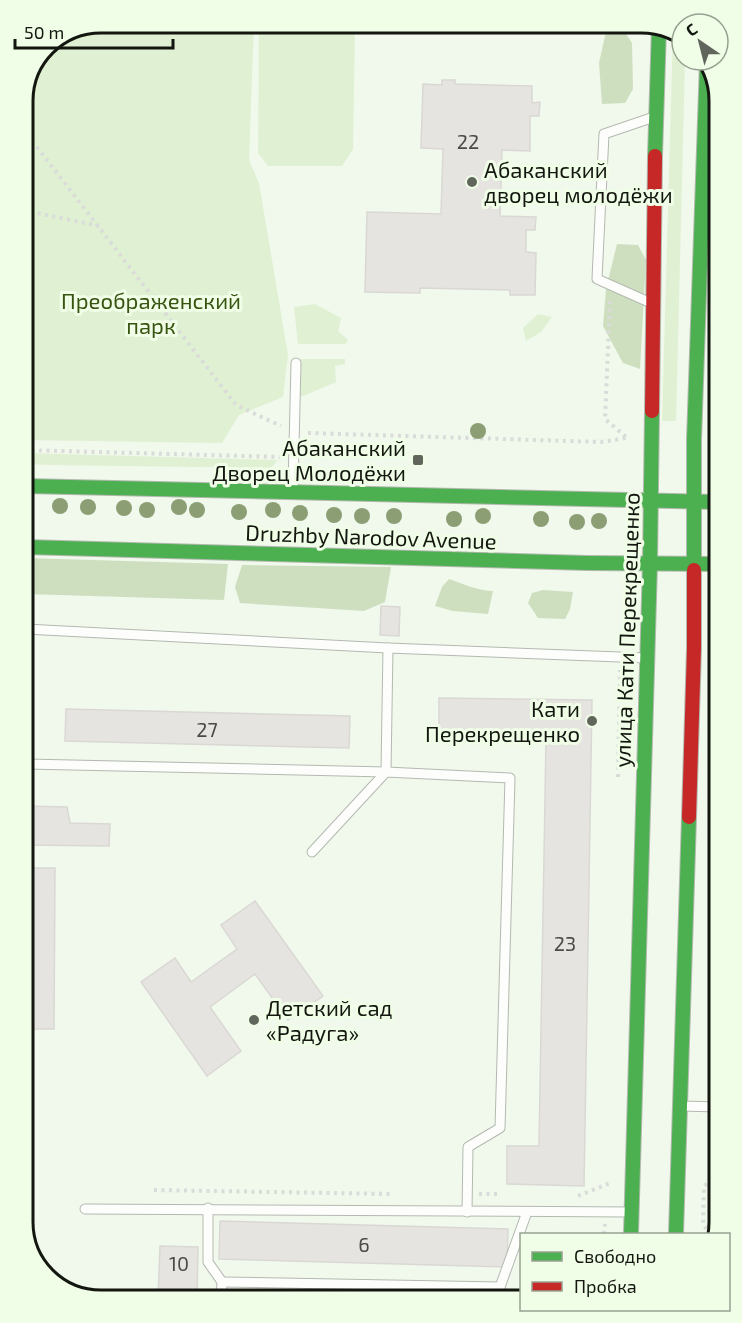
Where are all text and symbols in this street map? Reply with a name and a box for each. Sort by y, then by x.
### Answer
scale bar [15,12,172,50]
north arrow [670,12,730,72]
text: С [682,19,700,40]
text: 50 m [24,21,64,43]
house number: 22 [457,129,479,153]
place label: Абаканский дворец молодёжи [484,156,673,207]
marker: Абаканский дворец молодёжи [465,175,479,189]
park label: Преображенский парк [61,287,241,338]
place label: Абаканский Дворец Молодёжи [212,434,406,485]
marker: Абаканский Дворец Молодёжи [411,453,425,467]
street label: улица Кати Перекрещенко [608,492,645,768]
street label: Druzhby Narodov Avenue [245,519,497,553]
place label: Кати Перекрещенко [425,695,580,746]
marker: Кати Перекрещенко [585,714,599,728]
house number: 27 [196,717,218,741]
house number: 23 [554,931,576,955]
place label: Детский сад «Радуга» [266,994,393,1046]
marker: Детский сад «Радуга» [247,1013,261,1027]
house number: 6 [358,1232,370,1256]
legend [520,1233,730,1311]
text: Свободно [574,1245,656,1267]
house number: 10 [169,1251,189,1275]
text: Пробка [574,1275,637,1297]

